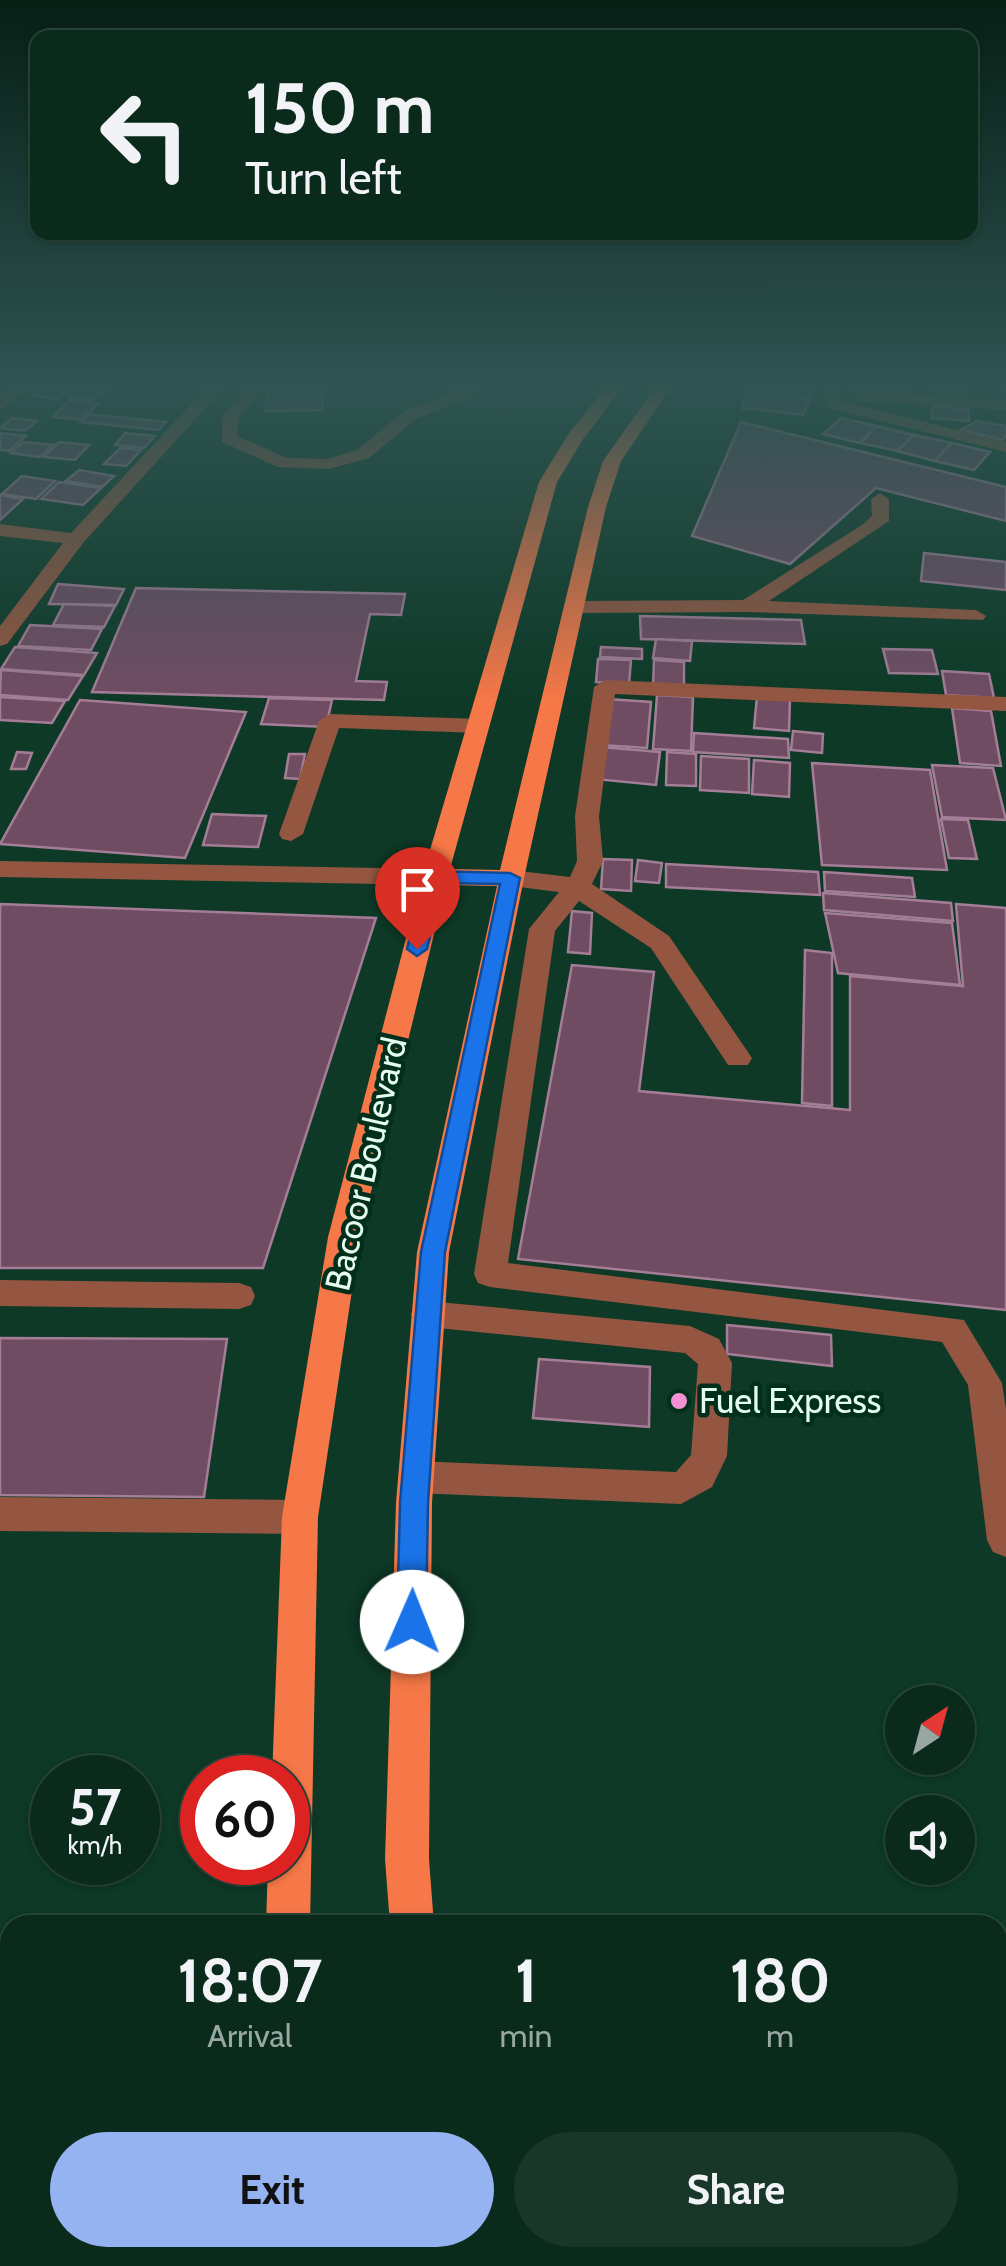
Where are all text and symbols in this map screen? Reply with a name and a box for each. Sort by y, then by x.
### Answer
text: 150 m [245,65,434,151]
icon: left [80,70,210,200]
text: Turn left [245,151,402,205]
pin [375,847,460,950]
icon: arrive [390,862,445,917]
street label: Bacoor Boulevard [315,1033,416,1295]
place label: Fuel Express [699,1379,881,1422]
marker: Fuel Express [668,1390,690,1412]
position arrow [360,1570,464,1674]
north arrow [885,1685,975,1775]
map controls [885,1685,975,1885]
speed limit sign: 60 [180,1755,310,1885]
text: 57 [69,1777,121,1838]
button: sound [885,1795,975,1885]
text: km/h [68,1830,122,1860]
text: 18:07 [177,1944,322,2017]
text: 1 [515,1944,537,2017]
text: 180 [730,1944,831,2017]
text: Arrival [207,2016,292,2055]
text: min [500,2016,552,2055]
text: m [766,2016,794,2055]
button: Exit [50,2132,494,2247]
button: Share [514,2132,958,2247]

